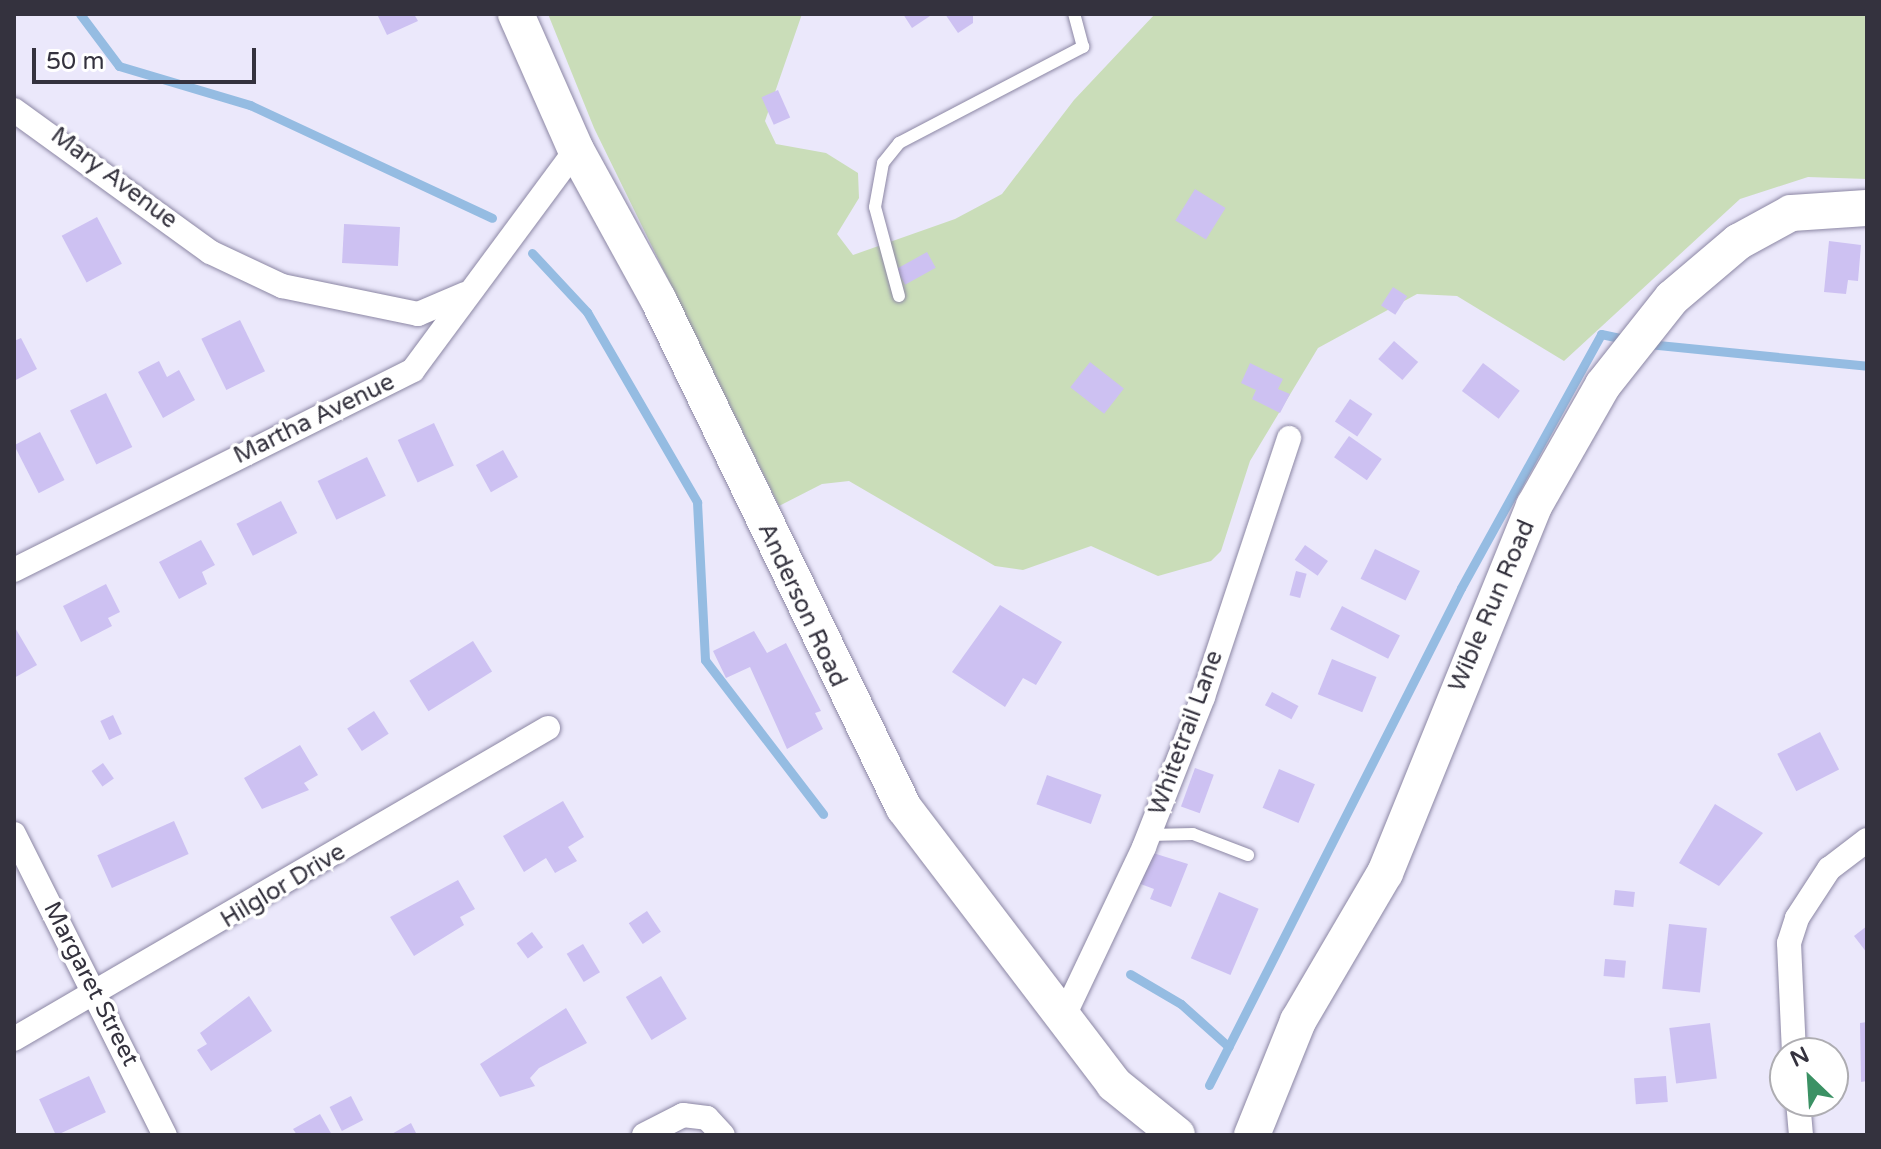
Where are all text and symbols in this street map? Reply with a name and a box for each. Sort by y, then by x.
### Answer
scale bar [36,32,260,82]
text: 50 m [46,47,104,76]
street label: Mary Avenue [45,121,183,235]
street label: Martha Avenue [229,368,399,470]
street label: Wible Run Road [1443,516,1541,696]
street label: Anderson Road [751,518,853,692]
street label: Whitetrail Lane [1143,647,1229,819]
street label: Hilglor Drive [216,838,350,934]
street label: Margaret Street [37,897,145,1071]
north arrow [1769,1037,1849,1117]
text: N [1786,1042,1813,1073]

